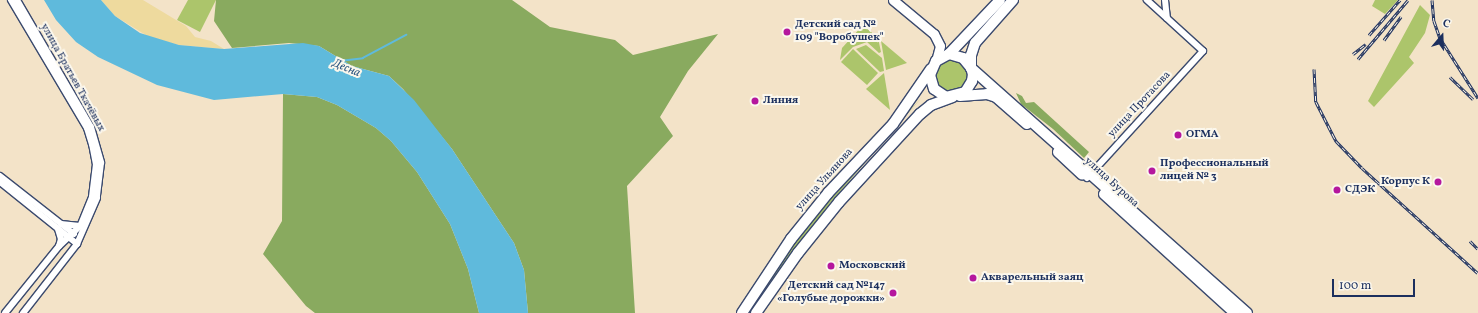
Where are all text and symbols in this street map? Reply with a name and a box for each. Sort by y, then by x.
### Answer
north arrow [1422,16,1462,56]
text: С [1440,16,1452,32]
place label: Детский сад № 109 "Воробушек" [795,19,884,45]
street label: улица Братьев Ткачёвых [37,22,107,134]
marker: Детский сад № 109 "Воробушек" [782,27,792,37]
water label: Десна [330,57,362,81]
street label: улица Протасова [1106,69,1174,141]
place label: Линия [763,94,798,108]
marker: Линия [750,96,760,106]
place label: ОГМА [1186,128,1219,142]
marker: ОГМА [1173,130,1183,140]
street label: улица Ульянова [794,146,856,214]
street label: улица Бурова [1081,155,1141,211]
place label: Профессиональный лицей № 3 [1160,158,1269,184]
marker: Профессиональный лицей № 3 [1147,166,1157,176]
place label: Корпус К [1381,175,1430,189]
marker: Корпус К [1433,177,1443,187]
place label: СДЭК [1345,183,1375,197]
marker: СДЭК [1332,185,1342,195]
place label: Московский [839,259,906,273]
marker: Московский [826,261,836,271]
place label: Акварельный заяц [981,271,1083,285]
scale bar [1334,271,1417,297]
marker: Акварельный заяц [968,273,978,283]
text: 100 m [1339,278,1371,294]
place label: Детский сад №147 «Голубые дорожки» [777,280,885,306]
marker: Детский сад №147 «Голубые дорожки» [888,288,898,298]

